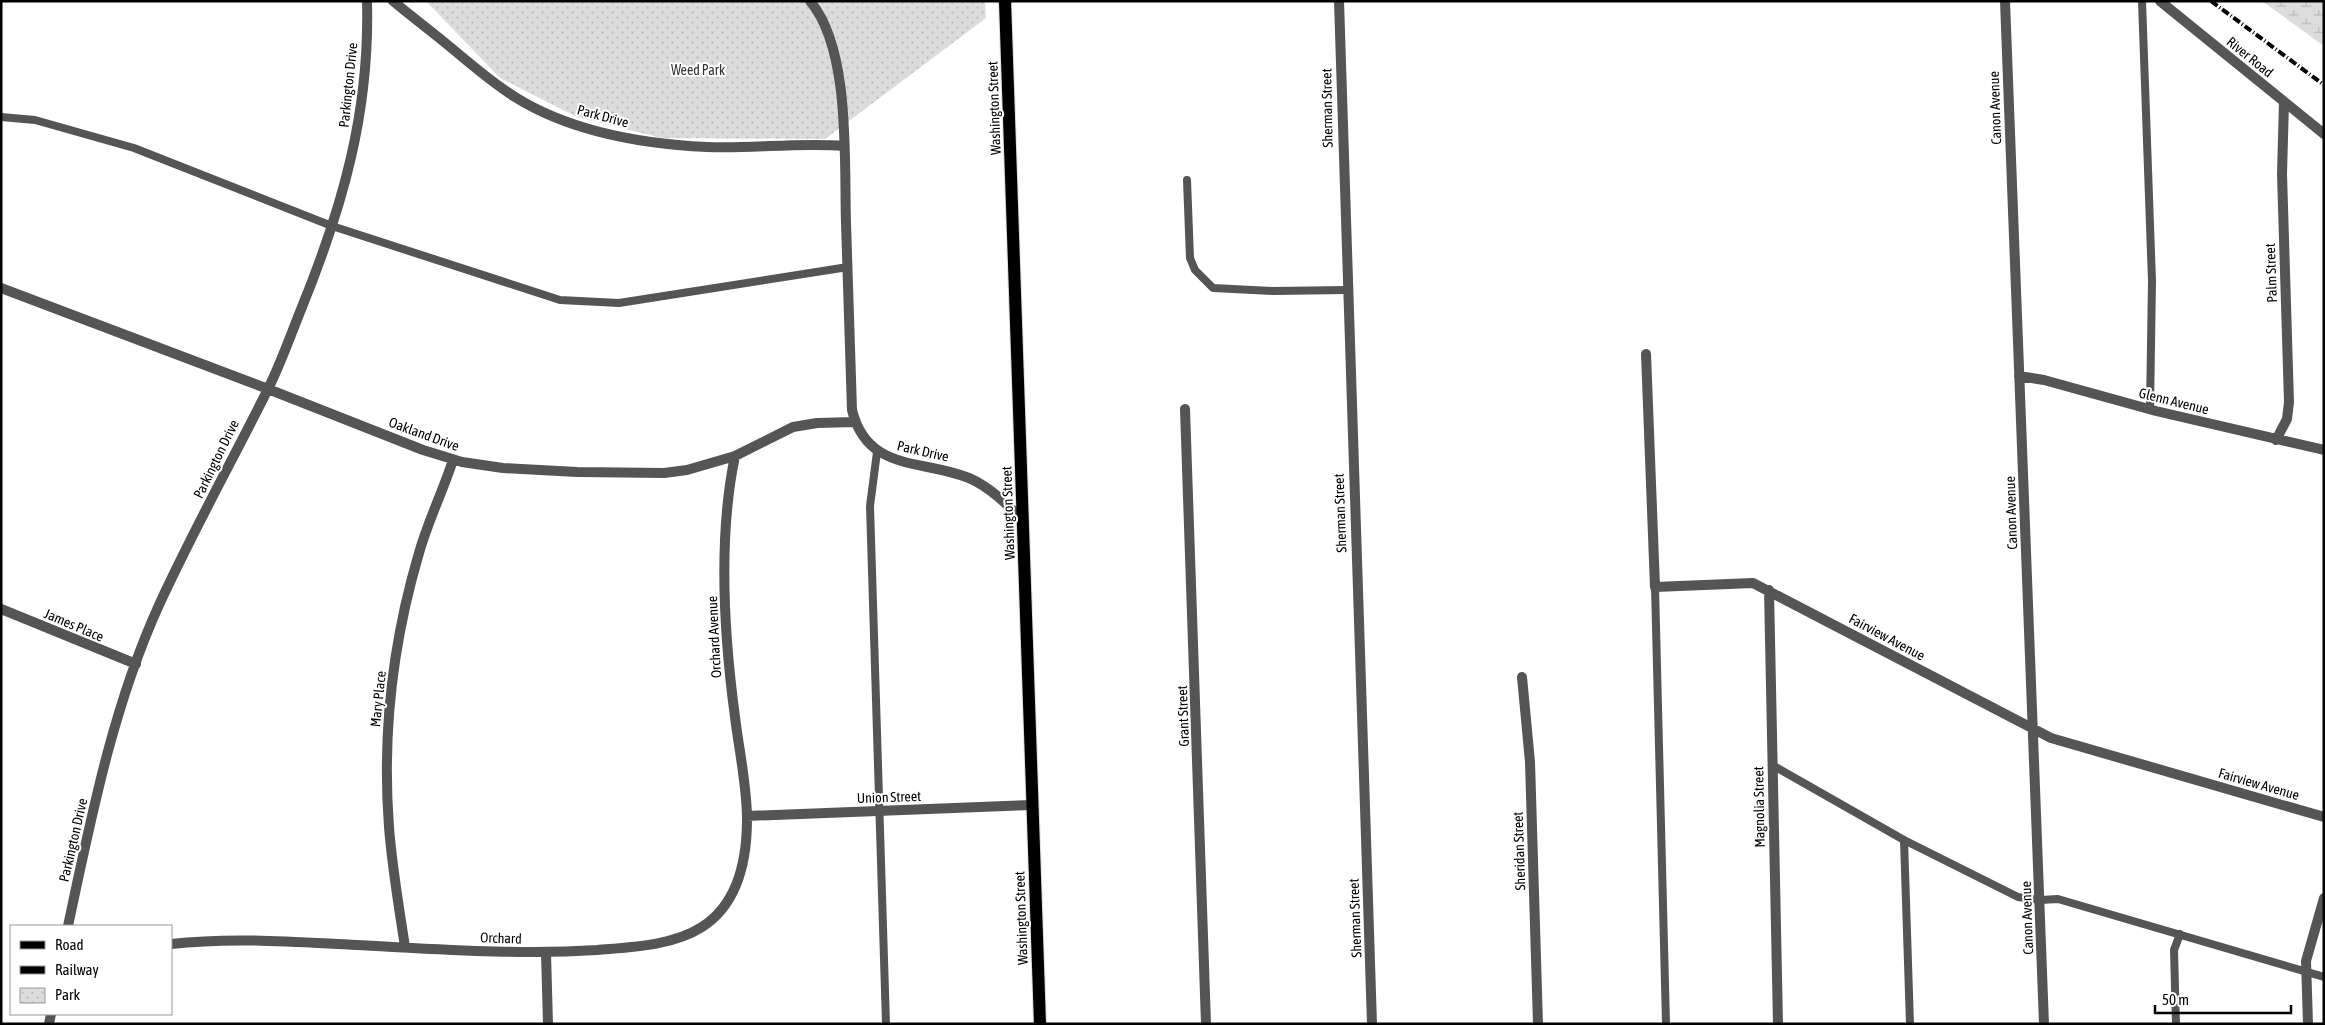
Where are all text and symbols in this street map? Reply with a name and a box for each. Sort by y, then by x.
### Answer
street label: River Road [2224,33,2276,81]
street label: Parkington Drive [336,42,360,128]
street label: Washington Street [984,61,1004,155]
park label: Weed Park [671,62,725,78]
street label: Sherman Street [1318,68,1336,148]
street label: Canon Avenue [1986,71,2004,145]
street label: Park Drive [576,101,630,131]
street label: Palm Street [2262,243,2280,303]
street label: Glenn Avenue [2137,385,2211,417]
street label: Oakland Drive [387,414,461,454]
street label: Parkington Drive [190,417,242,501]
street label: Park Drive [896,437,950,465]
street label: Washington Street [998,466,1018,560]
street label: Sherman Street [1331,473,1349,553]
street label: Canon Avenue [2002,476,2020,550]
street label: Orchard Avenue [704,596,724,678]
street label: James Place [42,605,106,645]
street label: Fairview Avenue [1846,610,1928,664]
street label: Mary Place [367,670,389,728]
street label: Grant Street [1174,685,1192,747]
street label: Fairview Avenue [2217,765,2301,803]
street label: Magnolia Street [1750,766,1768,848]
street label: Union Street [857,788,921,806]
street label: Parkington Drive [56,797,90,883]
street label: Sheridan Street [1510,811,1528,891]
street label: Washington Street [1011,871,1031,965]
street label: Sherman Street [1346,878,1364,958]
street label: Canon Avenue [2018,881,2036,955]
legend [10,925,172,1015]
street label: Orchard [480,929,522,947]
text: Road [55,936,84,953]
text: Railway [55,961,99,978]
scale bar [2155,982,2291,1014]
text: Park [55,986,80,1003]
text: 50 m [2162,991,2189,1008]

